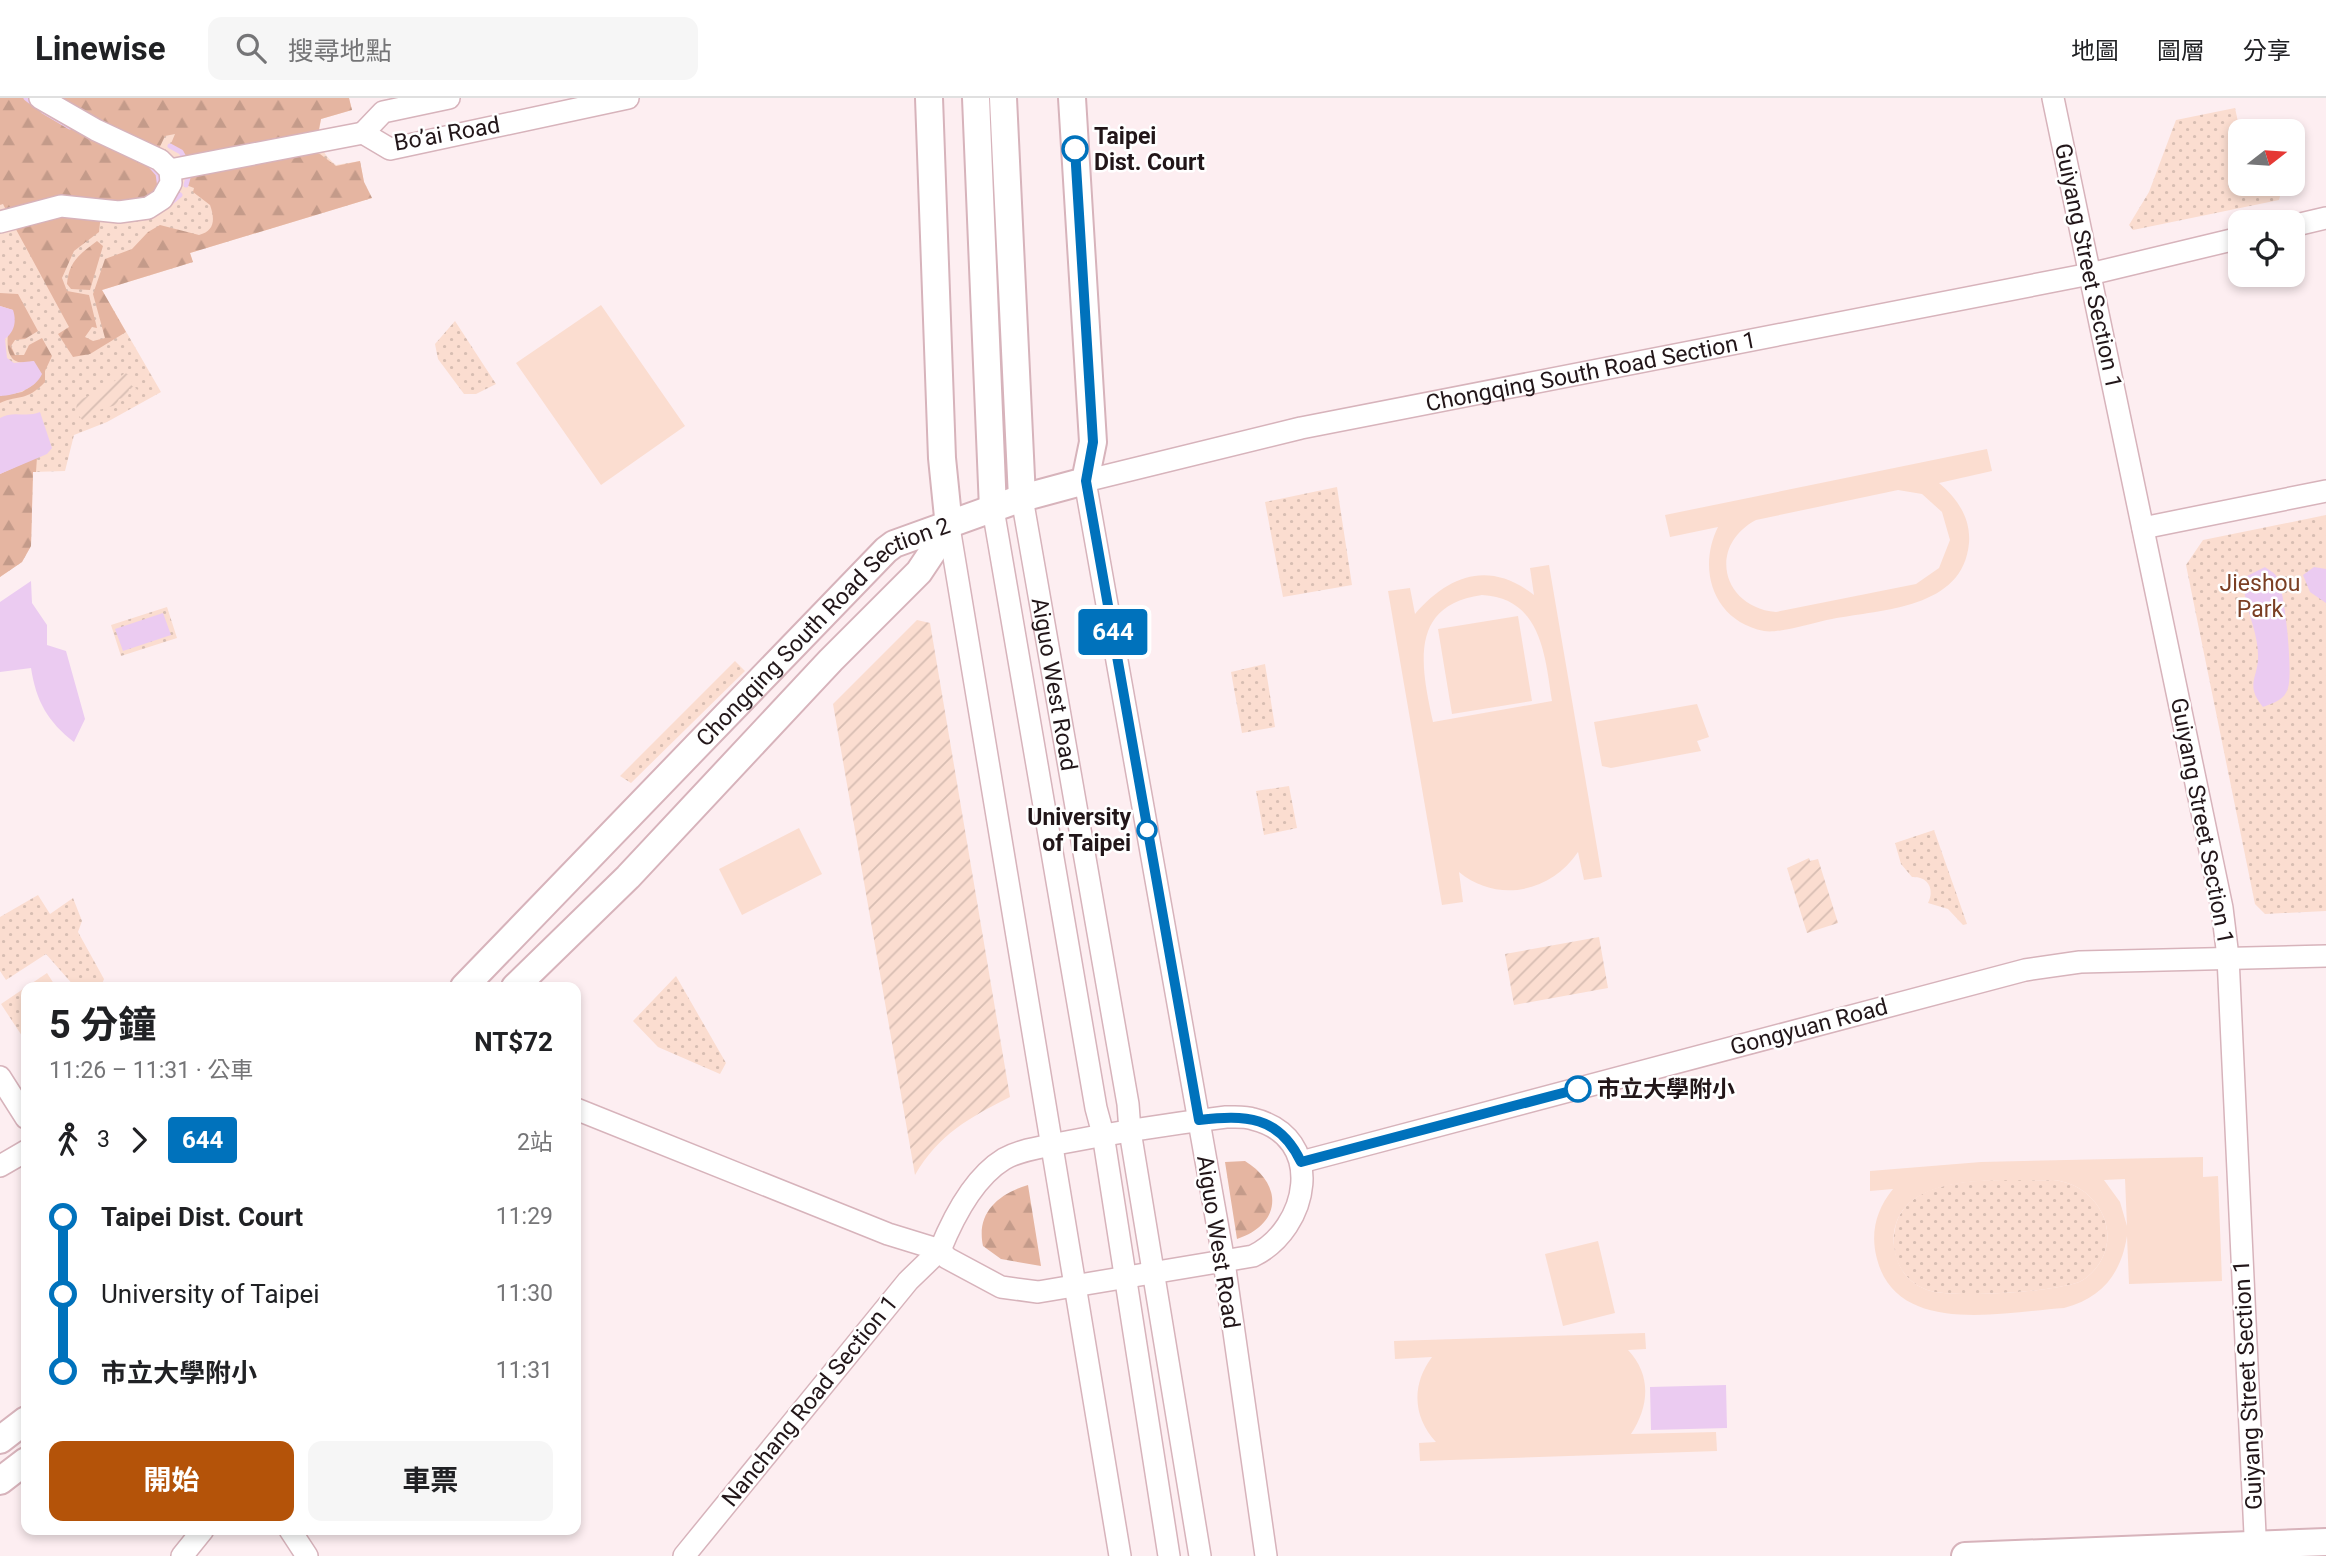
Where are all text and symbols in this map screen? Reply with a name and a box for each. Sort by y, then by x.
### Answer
search box [208,17,698,80]
text: Linewise [35,29,166,68]
icon: search [232,29,270,67]
text: 搜尋地點 [288,36,392,66]
text: 地圖 [2071,37,2119,65]
text: 圖層 [2157,37,2205,65]
text: 分享 [2243,37,2291,65]
street label: Bo’ai Road [392,111,502,157]
north arrow [2228,119,2305,196]
map controls [2228,119,2305,287]
place label: Taipei Dist. Court [1094,123,1205,176]
marker: Taipei Dist. Court [1062,136,1088,162]
street label: Guiyang Street Section 1 [2049,141,2127,391]
button: locate [2228,210,2305,287]
street label: Chongqing South Road Section 1 [1423,326,1758,417]
street label: Chongqing South Road Section 2 [691,512,954,752]
park label: Jieshou Park [2220,570,2300,623]
street label: Aiguo West Road [1026,596,1083,773]
line badge: 644 [1073,609,1153,655]
text: 644 [1092,618,1134,646]
street label: Guiyang Street Section 1 [2165,696,2239,946]
place label: University of Taipei [1027,804,1131,857]
marker: University of Taipei [1137,820,1157,840]
street label: Gongyuan Road [1727,993,1891,1061]
text: 5 分鐘 [49,1003,156,1047]
text: NT$72 [474,1027,553,1057]
text: 11:26 – 11:31 · 公車 [49,1057,253,1084]
marker: 市立大學附小 [1565,1076,1591,1102]
place label: 市立大學附小 [1597,1076,1735,1103]
icon: walk [49,1121,87,1159]
icon: forward [120,1121,158,1159]
text: 3 [97,1126,110,1153]
text: 644 [182,1126,223,1154]
text: 2站 [517,1129,553,1156]
street label: Aiguo West Road [1191,1153,1245,1331]
text: Taipei Dist. Court [101,1202,303,1232]
text: 11:29 [496,1203,553,1230]
street label: Guiyang Street Section 1 [2228,1259,2268,1511]
text: University of Taipei [101,1279,320,1309]
text: 11:30 [496,1280,553,1307]
street label: Nanchang Road Section 1 [716,1290,904,1512]
text: 11:31 [496,1357,553,1384]
text: 市立大學附小 [101,1358,257,1388]
button: 開始 [49,1441,294,1521]
button: 車票 [308,1441,553,1521]

